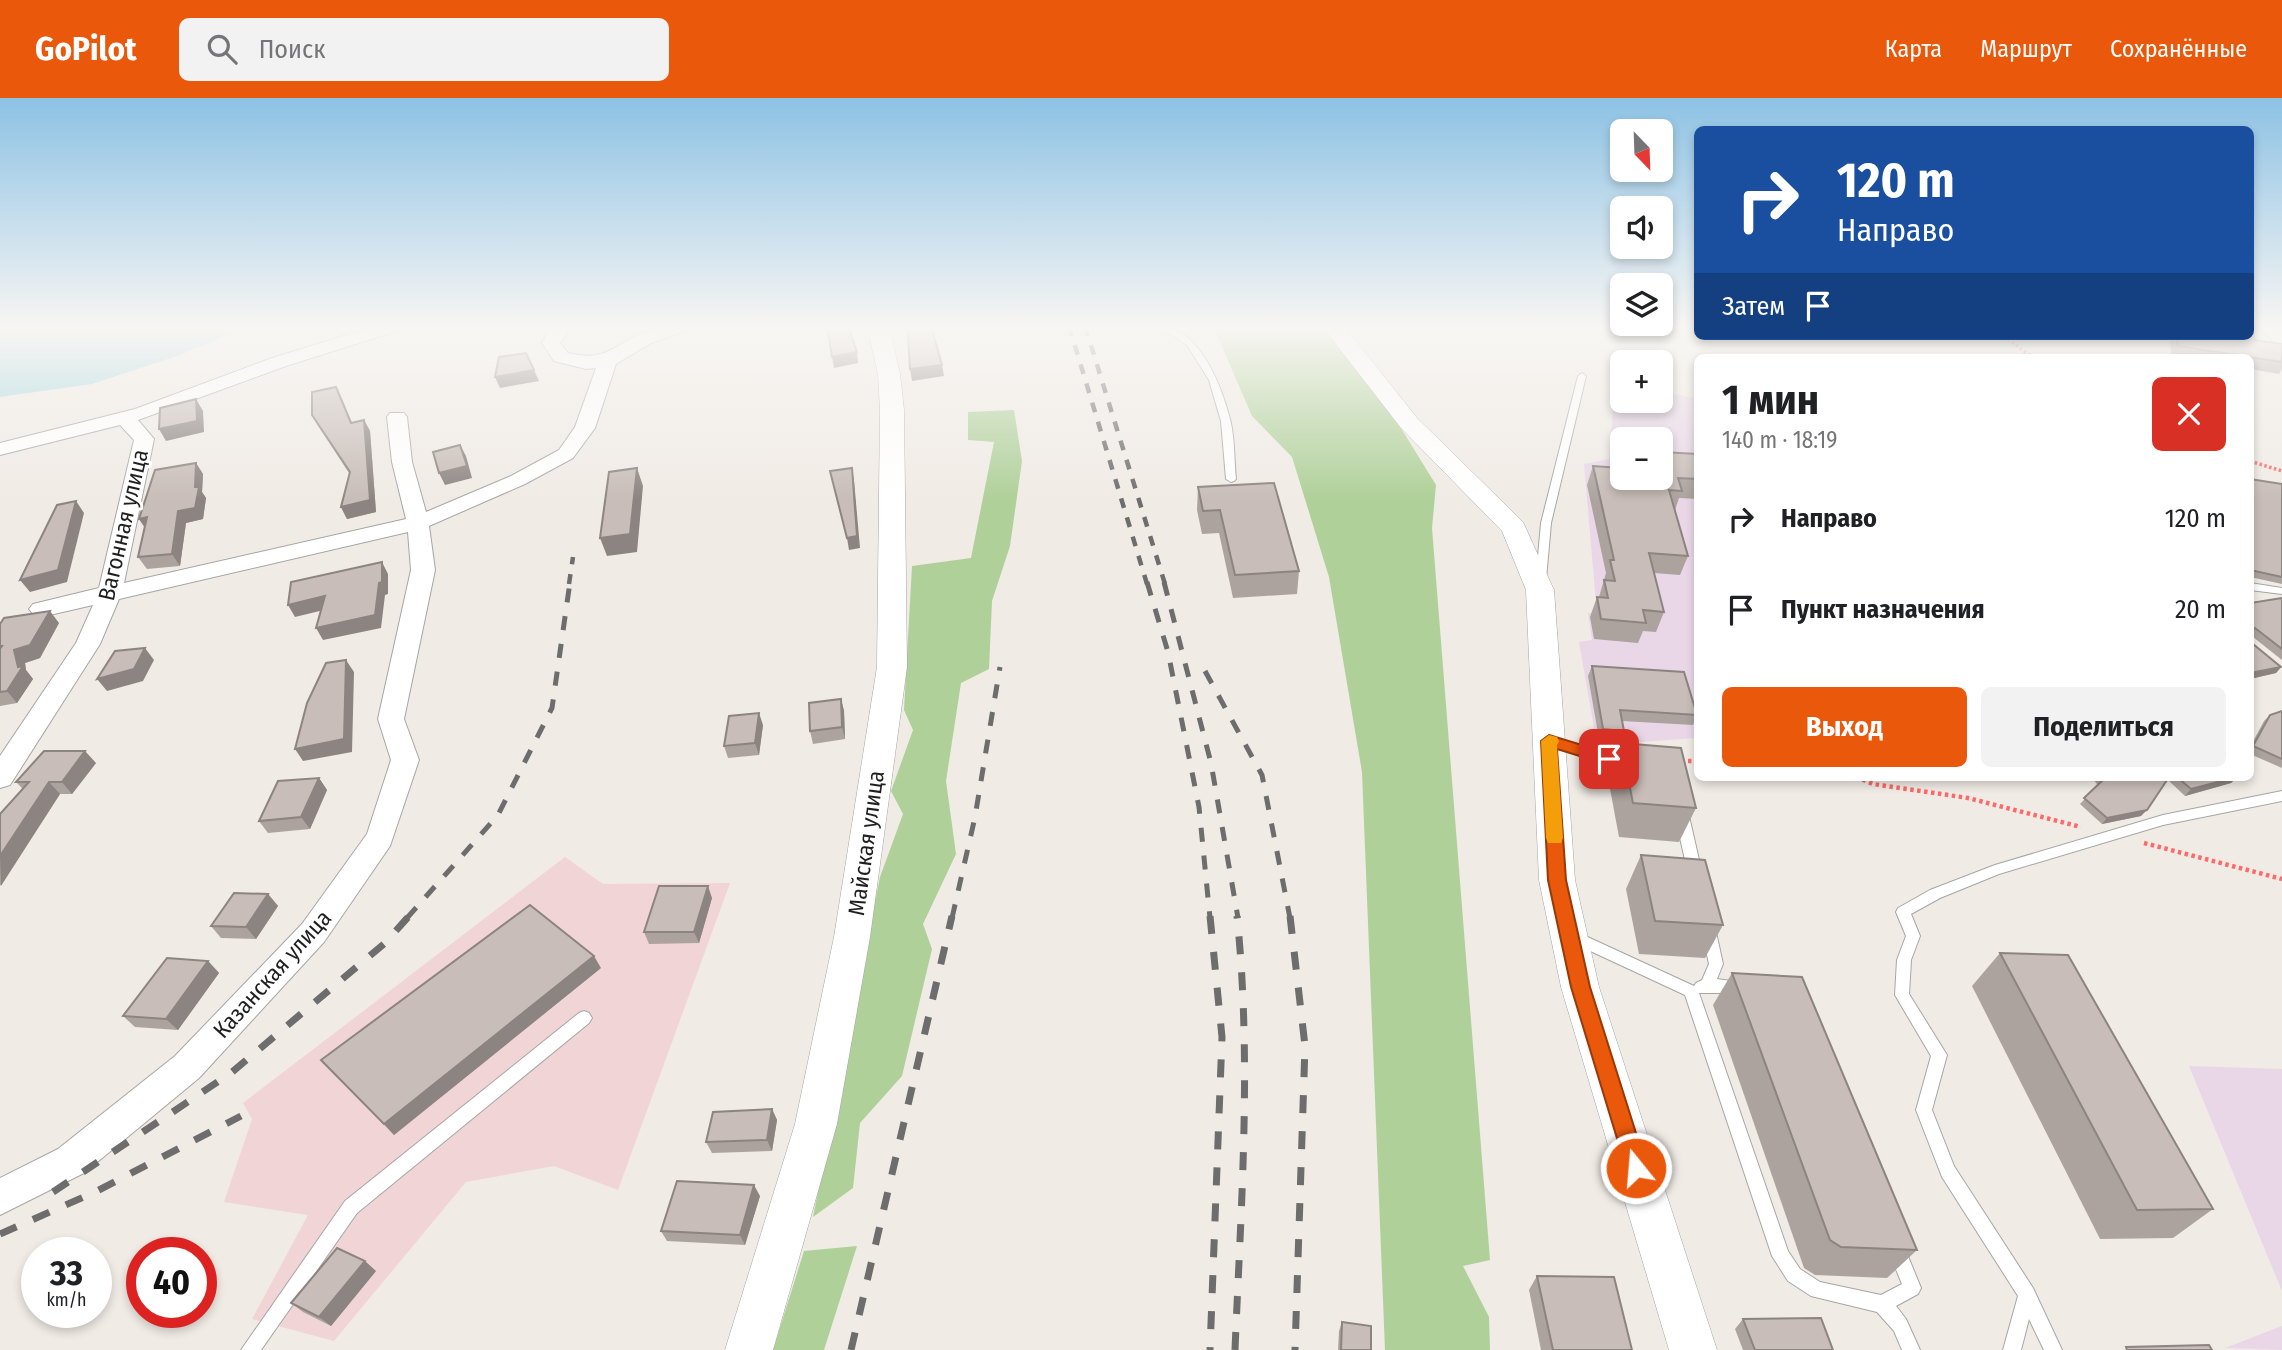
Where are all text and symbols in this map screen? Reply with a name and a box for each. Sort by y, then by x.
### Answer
search box [179,18,669,81]
text: GoPilot [35,29,137,69]
icon: search [203,30,241,68]
text: Поиск [259,34,325,65]
text: Карта [1885,35,1942,63]
text: Маршрут [1980,35,2072,63]
text: Сохранённые [2110,35,2247,63]
north arrow [1610,119,1673,182]
map controls [1610,119,1673,490]
text: 120 m [1837,151,1955,210]
icon: right [1722,154,1813,245]
button: sound [1610,196,1673,259]
text: Направо [1837,211,1954,249]
button: layers [1610,273,1673,336]
icon: arrive [1799,287,1837,325]
text: Затем [1722,291,1785,322]
button: + [1610,350,1673,413]
text: 1 мин [1722,375,1819,425]
button: close [2152,377,2226,451]
text: 140 m · 18:19 [1722,426,1837,454]
button: − [1610,427,1673,490]
street label: Вагонная улица [92,447,154,603]
icon: right [1722,500,1760,538]
text: Направо [1781,503,1877,534]
text: 120 m [2165,503,2226,534]
icon: arrive [1722,591,1760,629]
text: Пункт назначения [1781,594,1985,625]
text: 20 m [2175,594,2226,625]
button: Выход [1722,687,1967,767]
button: Поделиться [1981,687,2226,767]
pin [1579,729,1639,789]
icon: arrive [1590,740,1628,778]
street label: Майская улица [842,769,890,917]
street label: Казанская улица [207,904,337,1044]
position arrow [1599,1131,1673,1205]
speed limit sign: 40 [126,1237,217,1328]
text: 33 [50,1252,83,1294]
text: km/h [46,1289,87,1311]

